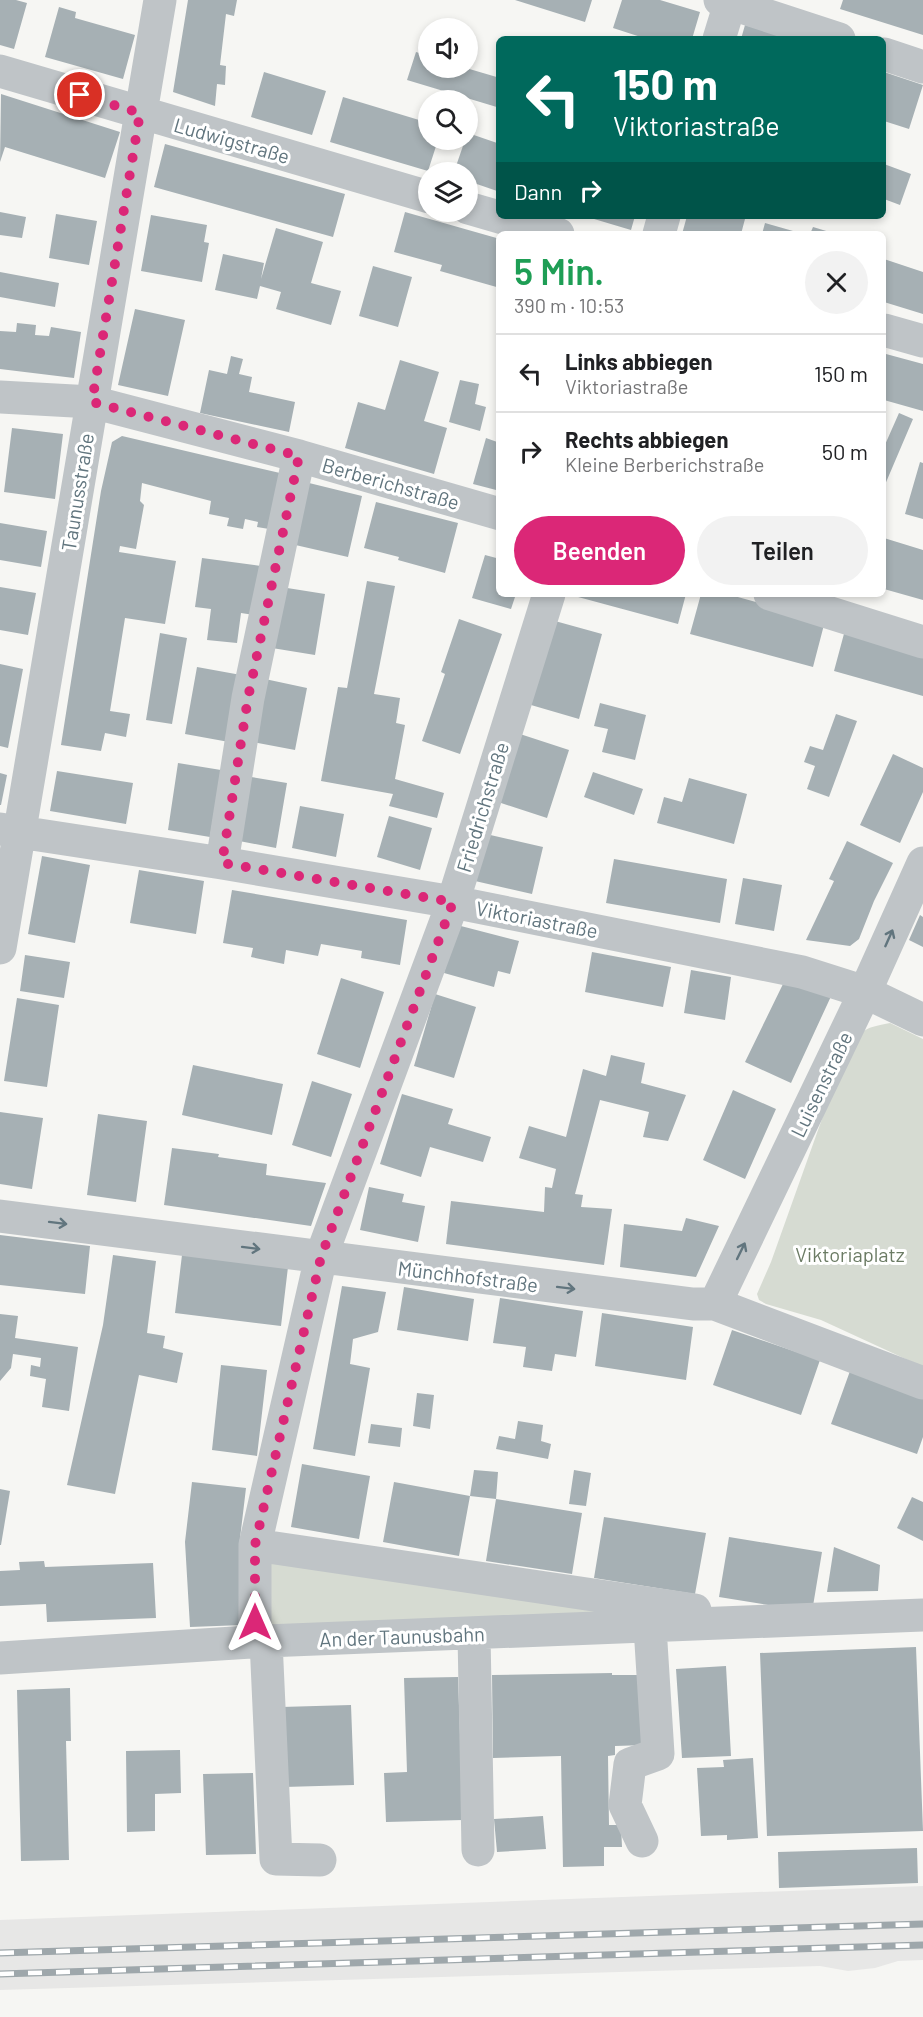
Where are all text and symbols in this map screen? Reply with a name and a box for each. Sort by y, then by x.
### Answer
map controls [418,18,478,222]
button: sound [418,18,478,78]
text: 150 m [613,58,718,108]
icon: left [514,60,592,138]
pin [54,69,105,120]
icon: arrive [63,78,96,111]
button: search [418,90,478,150]
text: Viktoriastraße [613,109,780,141]
street label: Ludwigstraße [171,112,293,168]
button: layers [418,162,478,222]
icon: right [574,174,607,207]
text: Dann [514,178,562,204]
text: 5 Min. [514,249,604,292]
button: close [805,251,868,314]
text: 390 m · 10:53 [514,293,624,317]
text: Links abbiegen [565,348,713,374]
icon: left [514,357,547,390]
text: 150 m [814,360,868,386]
text: Viktoriastraße [565,374,689,398]
text: Rechts abbiegen [565,426,728,452]
street label: Taunusstraße [56,431,98,553]
icon: right [514,435,547,468]
text: 50 m [822,438,868,464]
street label: Berberichstraße [320,452,462,514]
text: Kleine Berberichstraße [565,452,765,476]
button: Beenden [514,516,685,585]
button: Teilen [697,516,868,585]
street label: Friedrichstraße [451,739,513,875]
street label: Viktoriastraße [474,895,600,943]
one-way arrow [884,930,896,948]
street label: Luisenstraße [785,1027,857,1141]
one-way arrow [48,1218,67,1229]
one-way arrow [735,1242,747,1260]
park label: Viktoriaplatz [795,1242,905,1266]
one-way arrow [241,1243,261,1254]
street label: Münchhofstraße [396,1255,540,1297]
one-way arrow [556,1283,576,1294]
position arrow [223,1590,287,1654]
street label: An der Taunusbahn [319,1621,485,1651]

